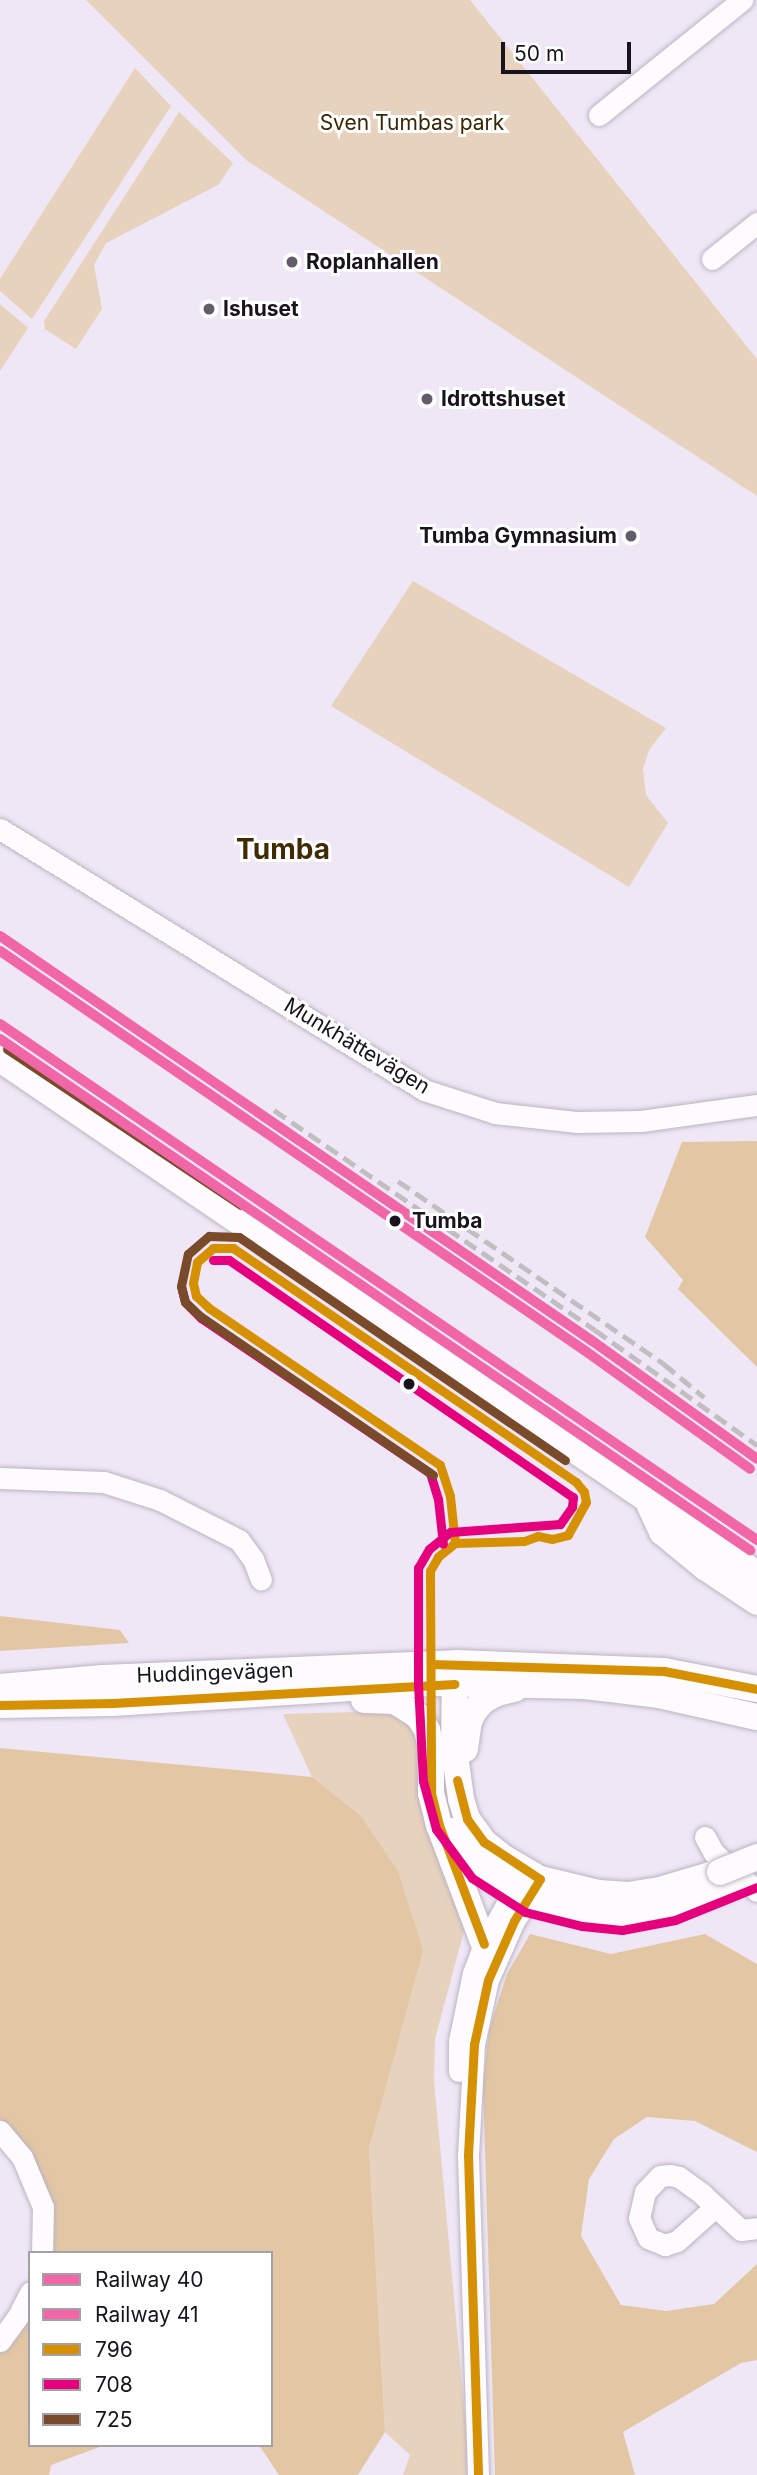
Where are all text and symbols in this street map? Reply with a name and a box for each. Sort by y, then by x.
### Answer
scale bar [505,28,634,72]
text: 50 m [514,41,564,66]
park label: Sven Tumbas park [320,110,504,136]
place label: Roplanhallen [306,249,439,275]
marker: Roplanhallen [284,254,300,270]
place label: Ishuset [223,296,299,322]
marker: Ishuset [201,301,217,317]
place label: Idrottshuset [441,386,565,412]
marker: Idrottshuset [419,391,435,407]
place label: Tumba Gymnasium [419,523,617,549]
marker: Tumba Gymnasium [623,528,639,544]
district label: Tumba [236,832,330,866]
street label: Munkhättevägen [280,993,434,1099]
place label: Tumba [412,1208,482,1234]
marker: Tumba [384,1210,406,1232]
unlabelled marker [402,1377,416,1391]
street label: Huddingevägen [136,1658,294,1688]
legend [28,2251,273,2447]
text: Railway 40 [95,2267,204,2292]
text: Railway 41 [95,2302,198,2327]
text: 796 [95,2337,133,2362]
text: 708 [95,2372,133,2397]
text: 725 [95,2407,132,2432]

